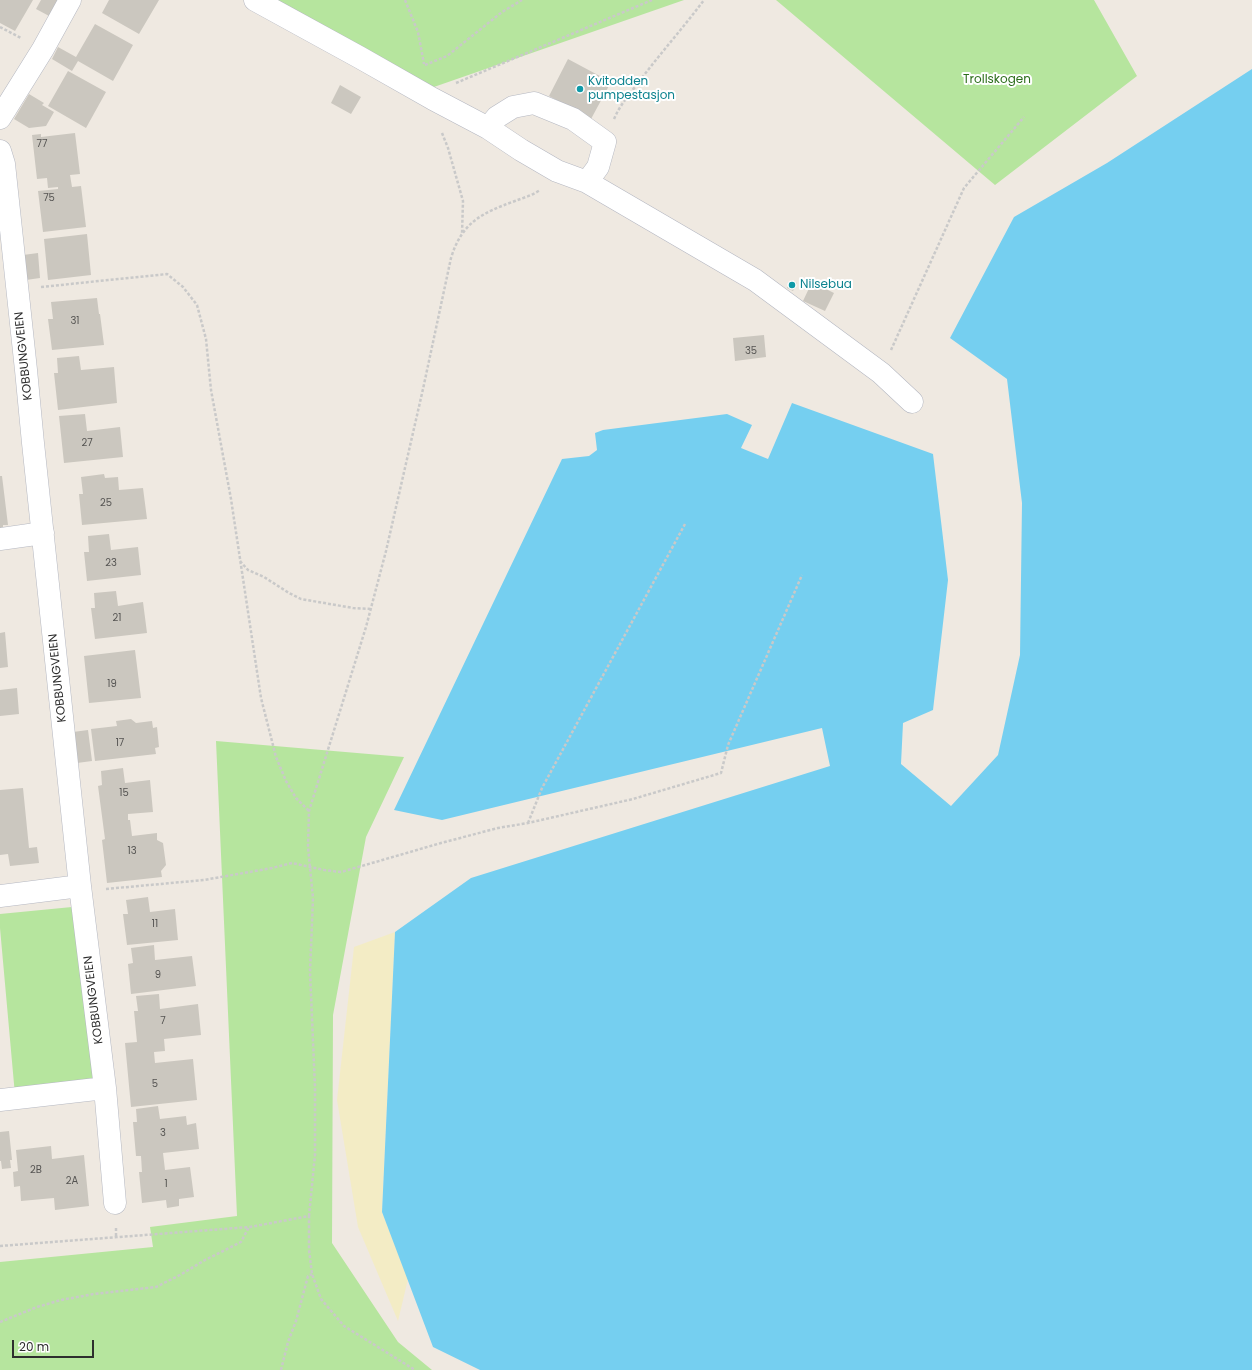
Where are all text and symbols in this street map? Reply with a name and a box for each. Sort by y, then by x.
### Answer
park label: Trollskogen [963,73,1031,87]
place label: Kvitodden pumpestasjon [588,75,675,103]
marker: Kvitodden pumpestasjon [575,84,585,94]
house number: 77 [37,138,47,150]
house number: 75 [43,192,55,204]
place label: Nilsebua [800,278,852,292]
marker: Nilsebua [787,280,797,290]
street label: KOBBUNGVEIEN [12,311,36,401]
house number: 31 [70,315,80,327]
house number: 35 [745,345,757,357]
house number: 27 [81,437,93,449]
house number: 25 [100,497,112,509]
house number: 23 [105,557,117,569]
house number: 21 [113,612,121,624]
street label: KOBBUNGVEIEN [46,633,70,723]
house number: 19 [107,678,117,690]
house number: 17 [116,737,124,749]
house number: 15 [119,787,129,799]
house number: 13 [127,845,137,857]
house number: 11 [152,918,158,930]
street label: KOBBUNGVEIEN [81,955,107,1045]
house number: 9 [155,969,161,981]
house number: 7 [160,1015,166,1027]
house number: 5 [152,1078,158,1090]
house number: 3 [160,1127,166,1139]
house number: 2B [30,1164,42,1176]
house number: 2A [66,1175,78,1187]
house number: 1 [164,1178,168,1190]
scale bar [14,1332,96,1358]
text: 20 m [19,1338,49,1355]

